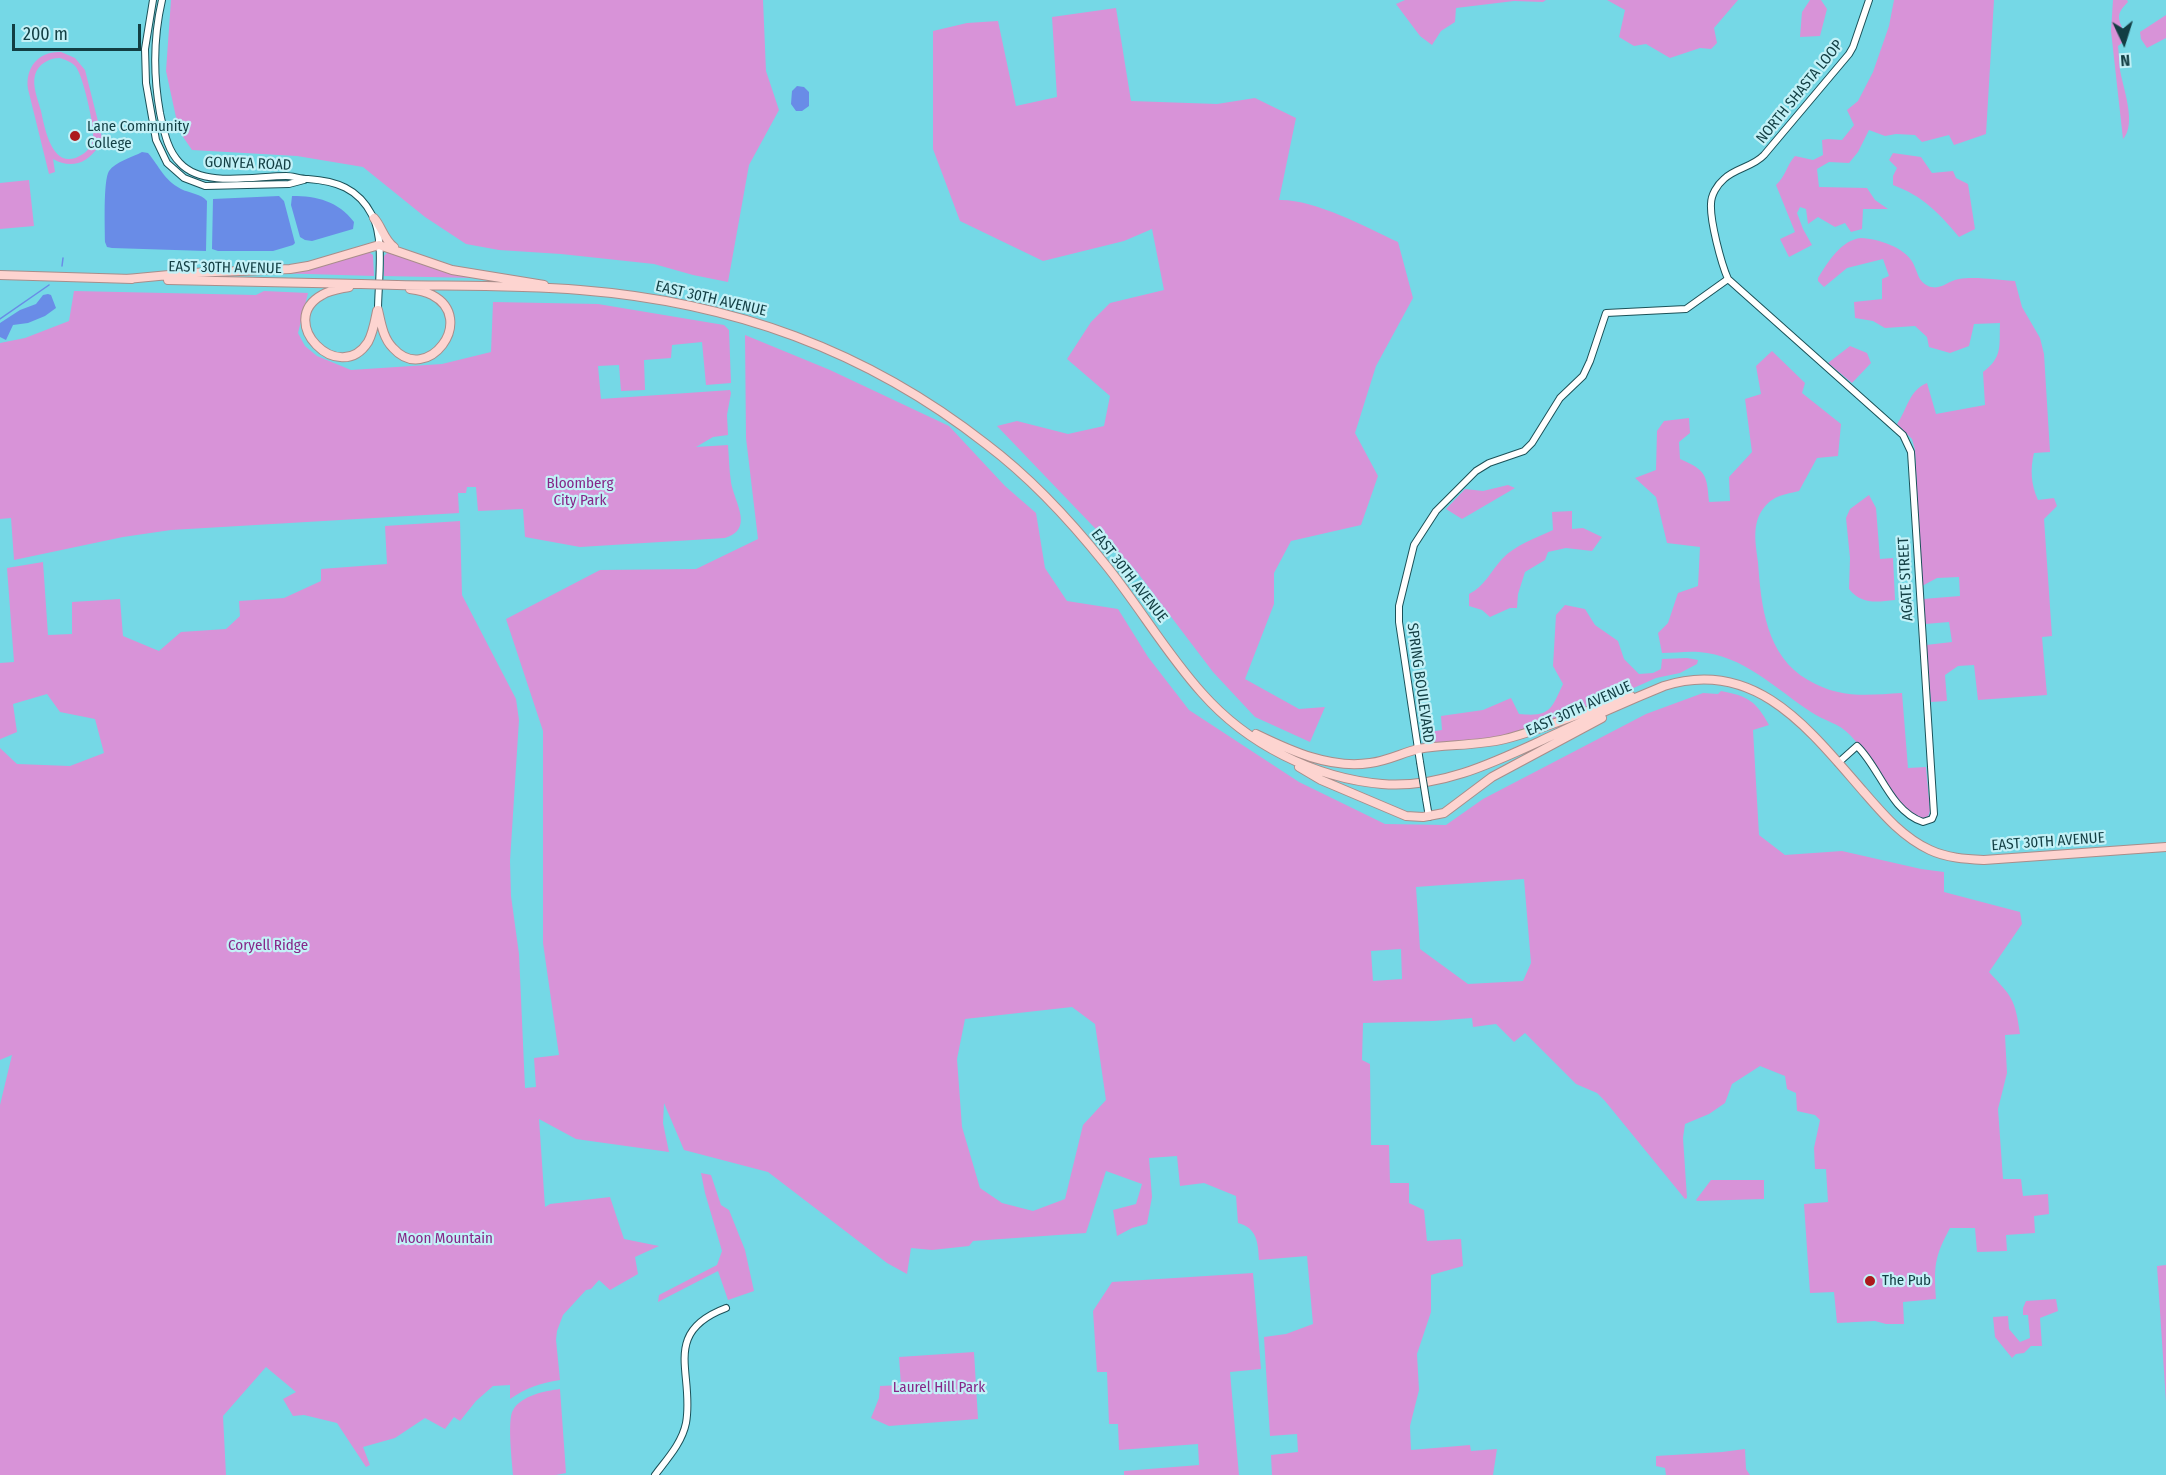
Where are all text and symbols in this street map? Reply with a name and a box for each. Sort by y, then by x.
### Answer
scale bar [15,12,144,50]
north arrow [2094,12,2154,72]
text: 200 m [23,23,68,45]
street label: NORTH SHASTA LOOP [1753,37,1847,147]
text: N [2120,51,2131,70]
place label: Lane Community College [87,118,189,153]
marker: Lane Community College [68,129,82,143]
street label: GONYEA ROAD [204,153,292,175]
street label: EAST 30TH AVENUE [168,258,282,278]
street label: EAST 30TH AVENUE [654,277,768,321]
park label: Bloomberg City Park [547,475,613,510]
street label: EAST 30TH AVENUE [1087,526,1171,626]
street label: AGATE STREET [1895,536,1917,622]
street label: SPRING BOULEVARD [1403,622,1437,744]
street label: EAST 30TH AVENUE [1523,678,1635,740]
street label: EAST 30TH AVENUE [1991,829,2105,855]
park label: Coryell Ridge [228,937,308,955]
park label: Moon Mountain [397,1230,493,1248]
place label: The Pub [1882,1272,1931,1290]
marker: The Pub [1863,1274,1877,1288]
park label: Laurel Hill Park [893,1379,985,1397]

